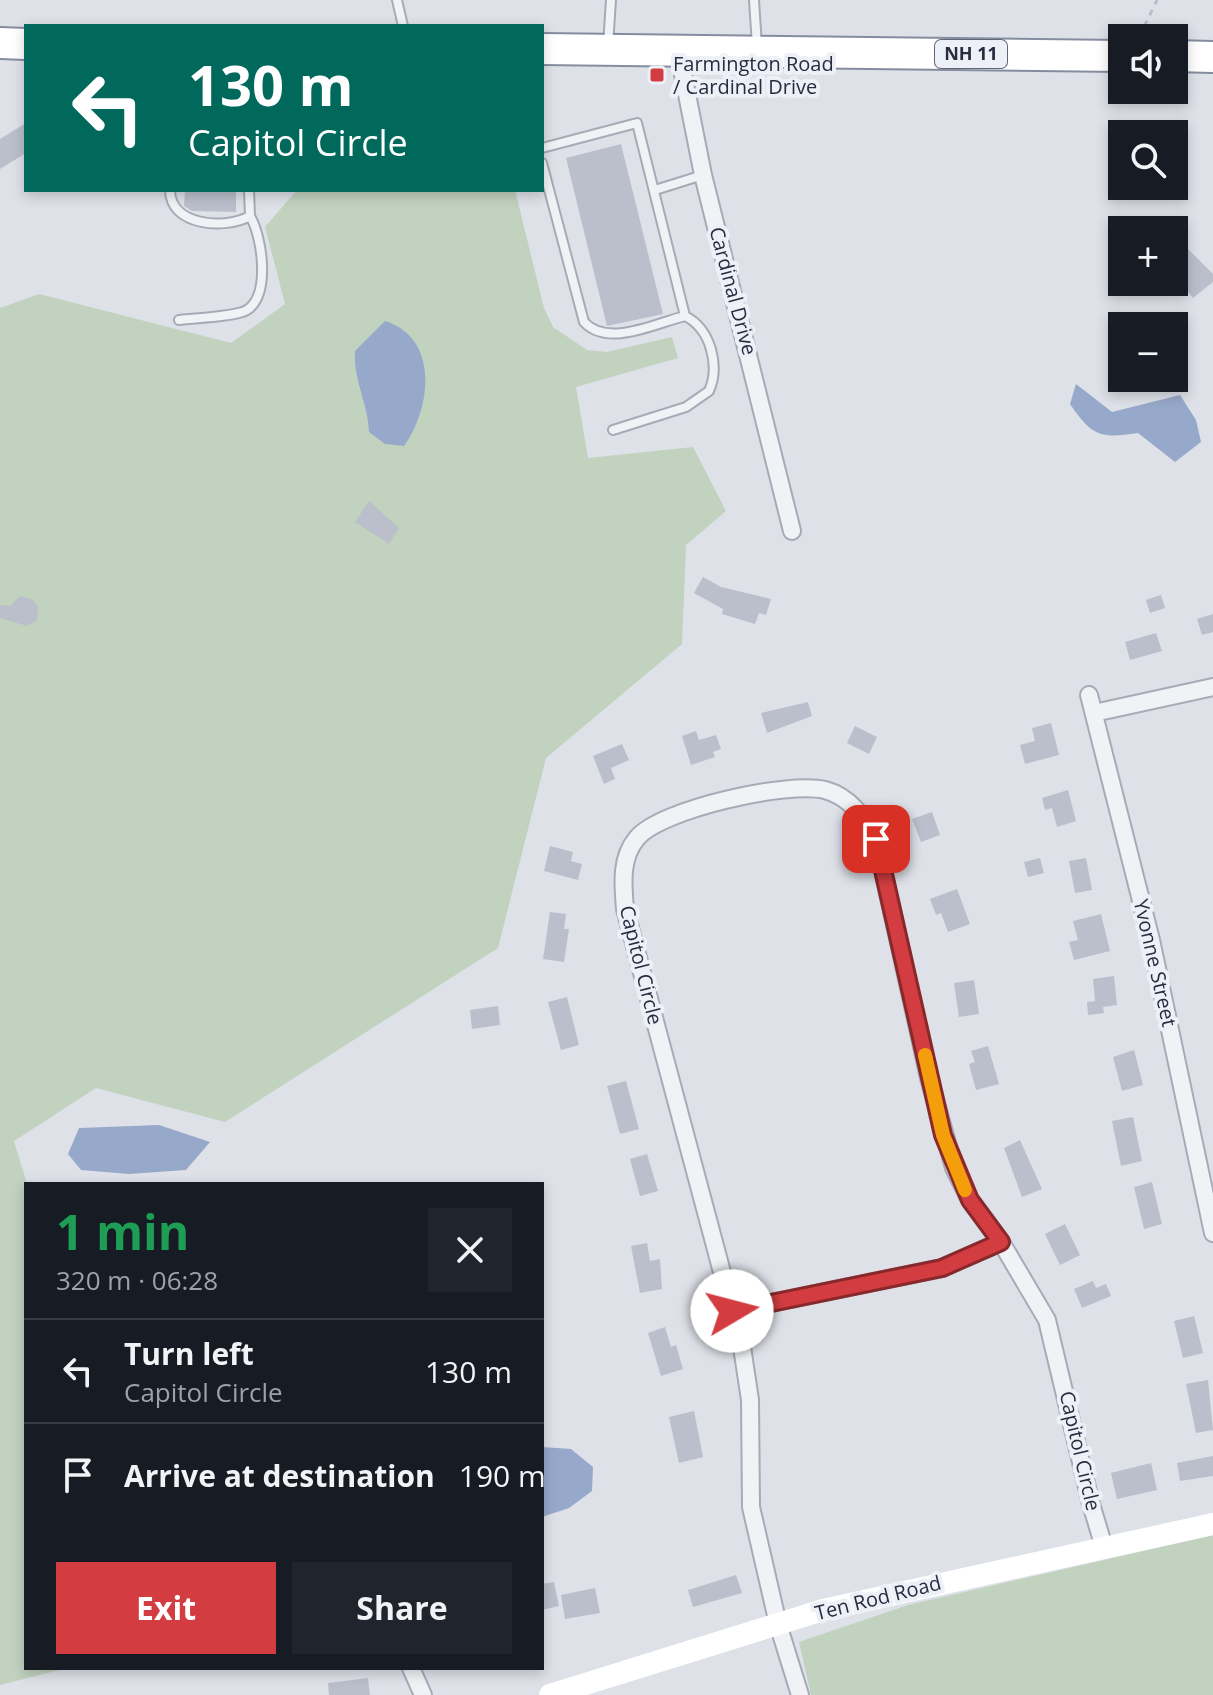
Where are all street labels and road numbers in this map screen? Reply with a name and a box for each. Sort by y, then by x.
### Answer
road number: NH 11 [935,40,1007,68]
street label: Cardinal Drive [703,224,764,358]
street label: Yvonne Street [1128,897,1183,1029]
street label: Capitol Circle [614,902,669,1027]
street label: Capitol Circle [1054,1388,1107,1513]
street label: Ten Rod Road [812,1569,944,1626]

